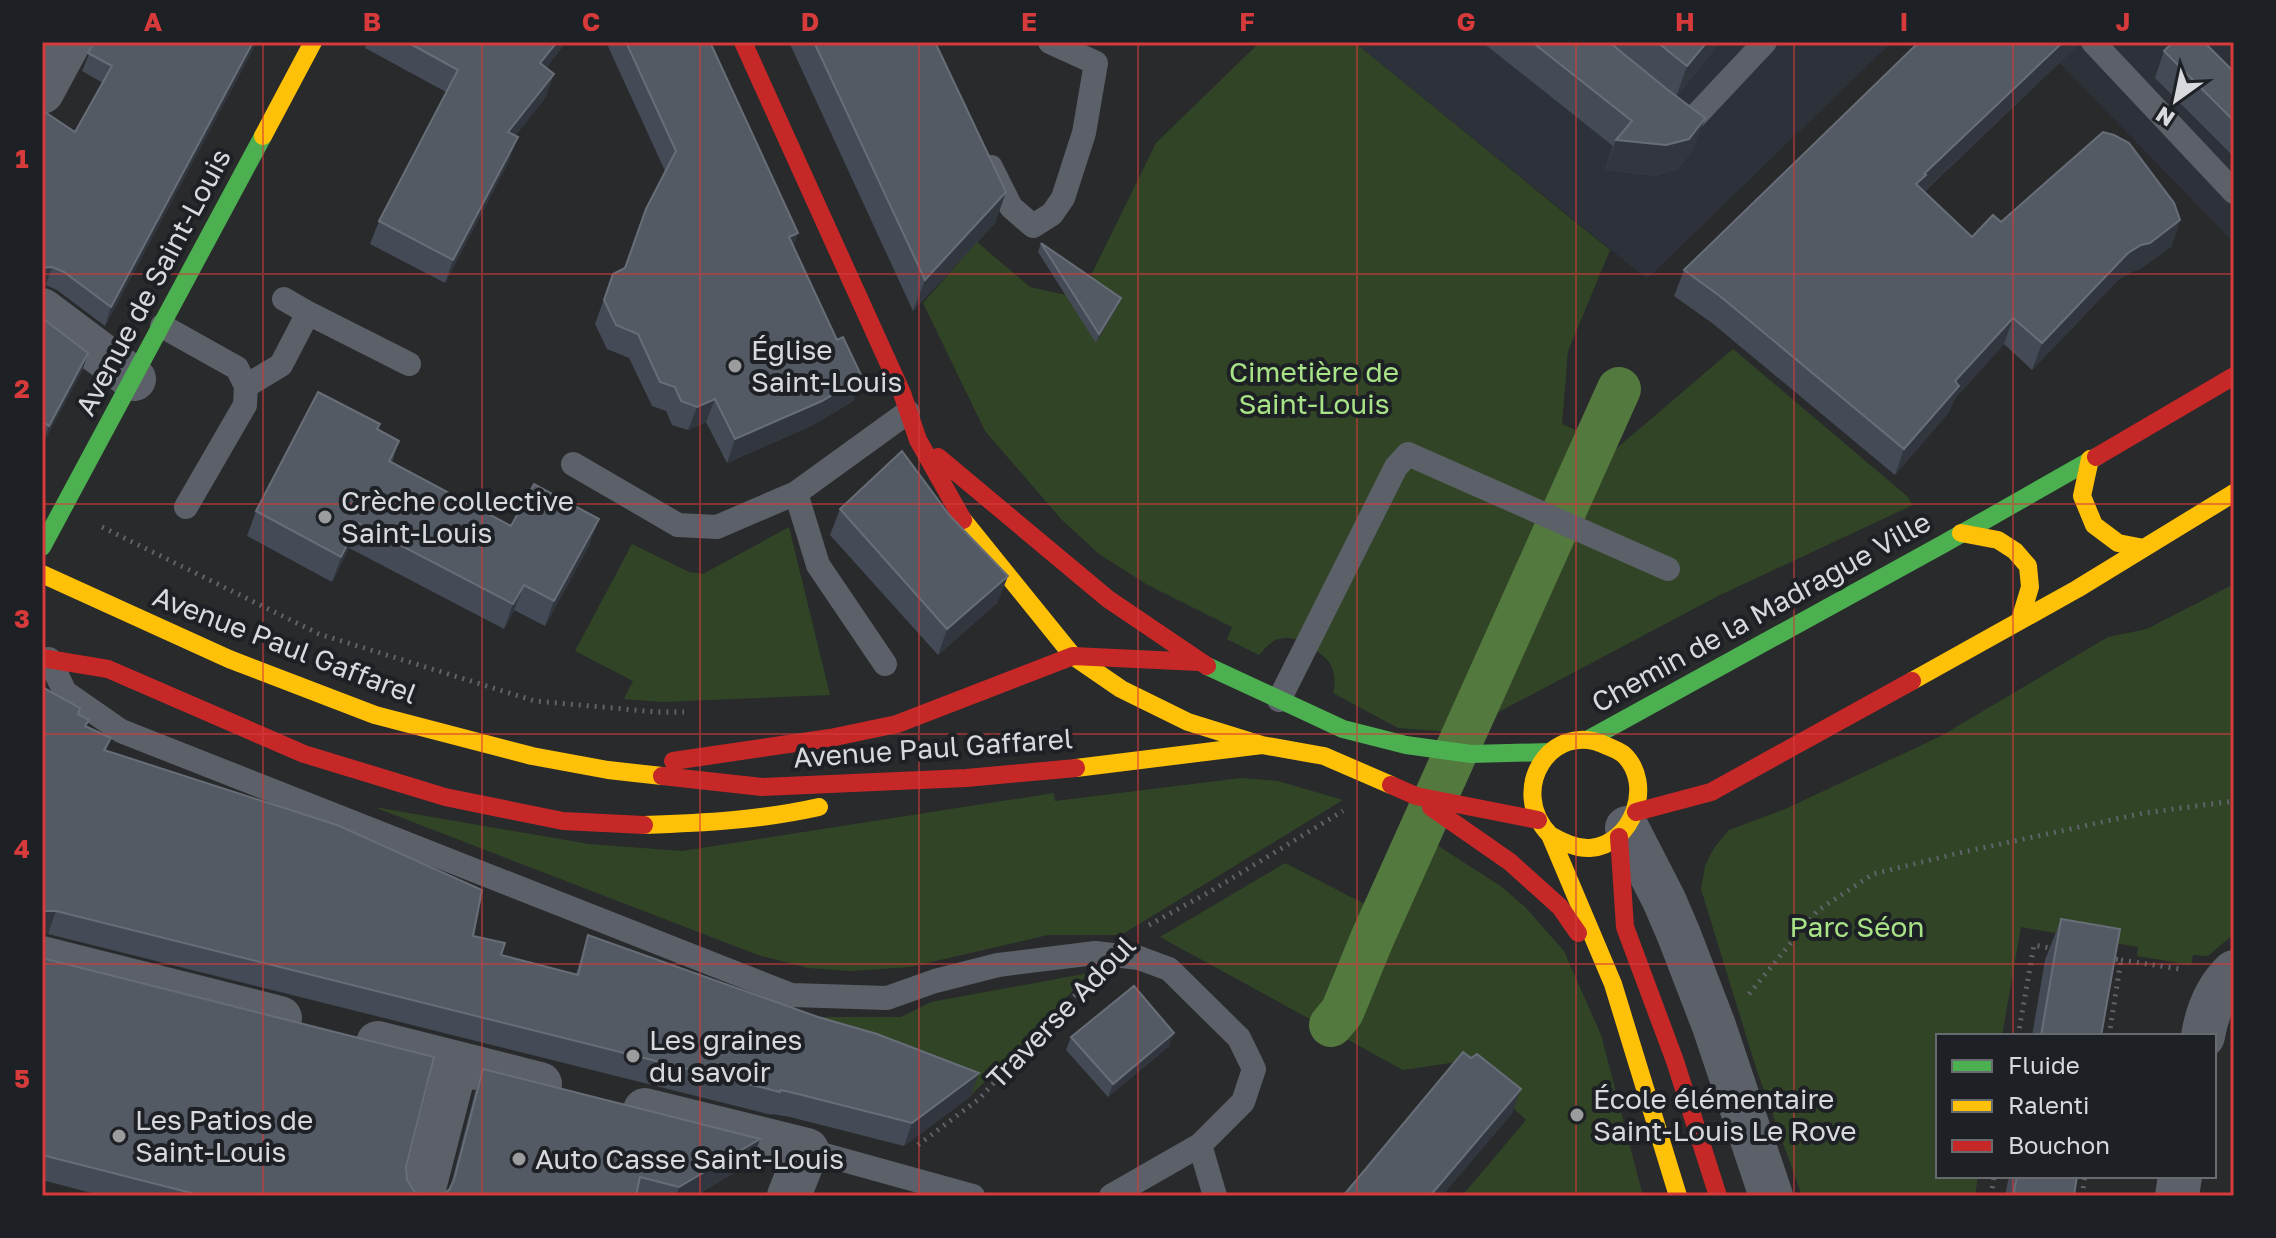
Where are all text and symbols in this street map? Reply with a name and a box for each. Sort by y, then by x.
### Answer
text: A [144,6,163,37]
text: B [363,6,381,37]
text: C [582,6,600,37]
text: D [801,6,819,37]
text: E [1021,6,1037,37]
text: F [1239,6,1255,37]
text: G [1456,6,1476,37]
text: H [1675,6,1695,37]
text: I [1900,6,1908,37]
text: J [2116,6,2130,37]
north arrow [2136,60,2216,140]
text: N [2150,101,2179,133]
text: 1 [15,143,29,174]
street label: Avenue de Saint-Louis [68,143,237,421]
place label: Église Saint-Louis [751,333,902,398]
park label: Cimetière de Saint-Louis [1229,355,1399,420]
marker: Église Saint-Louis [726,357,744,375]
text: 2 [14,373,30,404]
place label: Crèche collective Saint-Louis [341,484,574,549]
street label: Chemin de la Madrague Ville [1586,504,1936,719]
marker: Crèche collective Saint-Louis [316,508,334,526]
street label: Avenue Paul Gaffarel [149,579,422,710]
text: 3 [14,603,30,634]
street label: Avenue Paul Gaffarel [792,721,1074,774]
text: 4 [14,833,30,864]
park label: Parc Séon [1790,910,1924,943]
street label: Traverse Adoul [979,928,1142,1095]
place label: Les graines du savoir [649,1023,802,1088]
legend [1936,1034,2216,1178]
marker: Les graines du savoir [624,1047,642,1065]
text: Fluide [2008,1050,2080,1079]
text: 5 [14,1063,30,1094]
place label: École élémentaire Saint-Louis Le Rove [1593,1082,1857,1147]
text: Ralenti [2008,1090,2090,1119]
place label: Les Patios de Saint-Louis [135,1103,313,1168]
marker: École élémentaire Saint-Louis Le Rove [1568,1106,1586,1124]
marker: Les Patios de Saint-Louis [110,1127,128,1145]
text: Bouchon [2008,1130,2110,1159]
place label: Auto Casse Saint-Louis [535,1142,844,1175]
marker: Auto Casse Saint-Louis [510,1150,528,1168]

